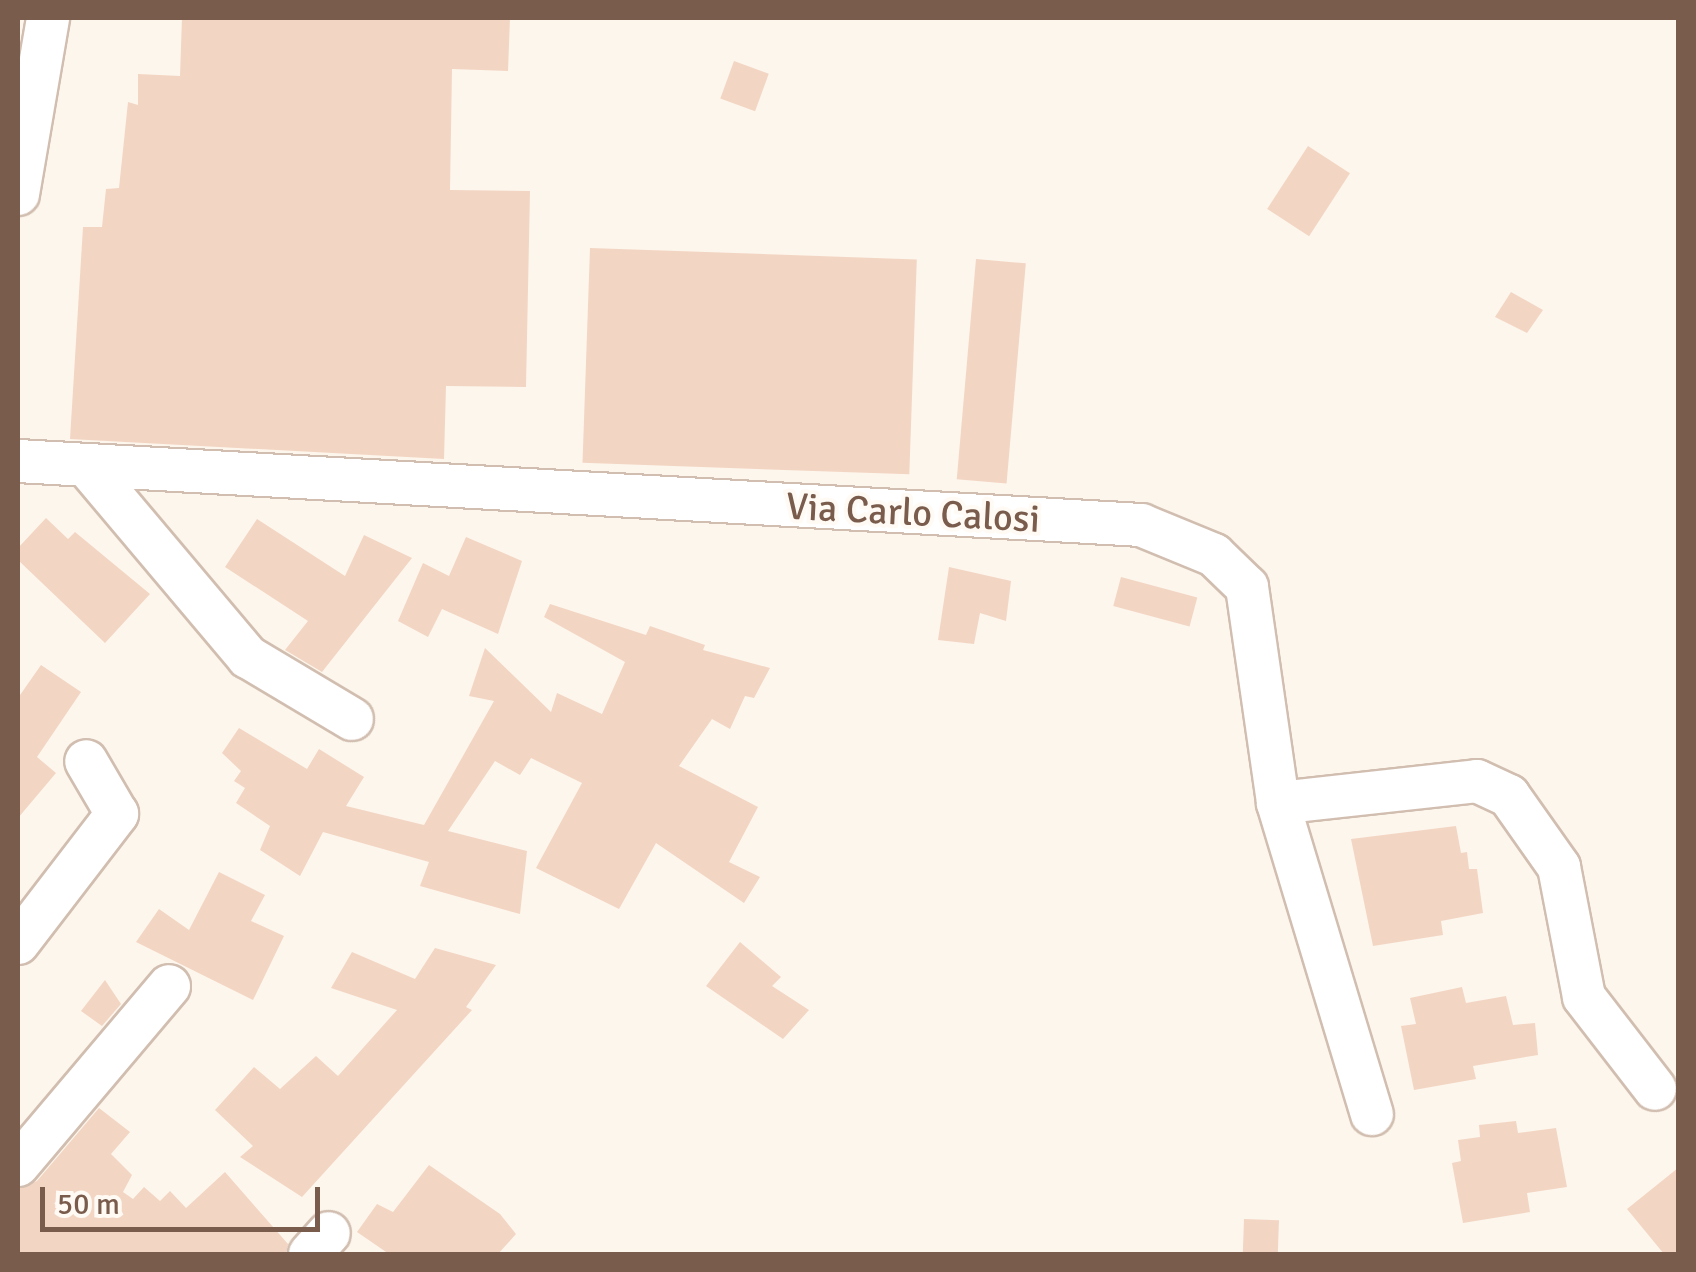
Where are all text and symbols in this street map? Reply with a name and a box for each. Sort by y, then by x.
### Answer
street label: Via Carlo Calosi [785,484,1041,542]
scale bar [45,1167,325,1229]
text: 50 m [57,1186,120,1223]

